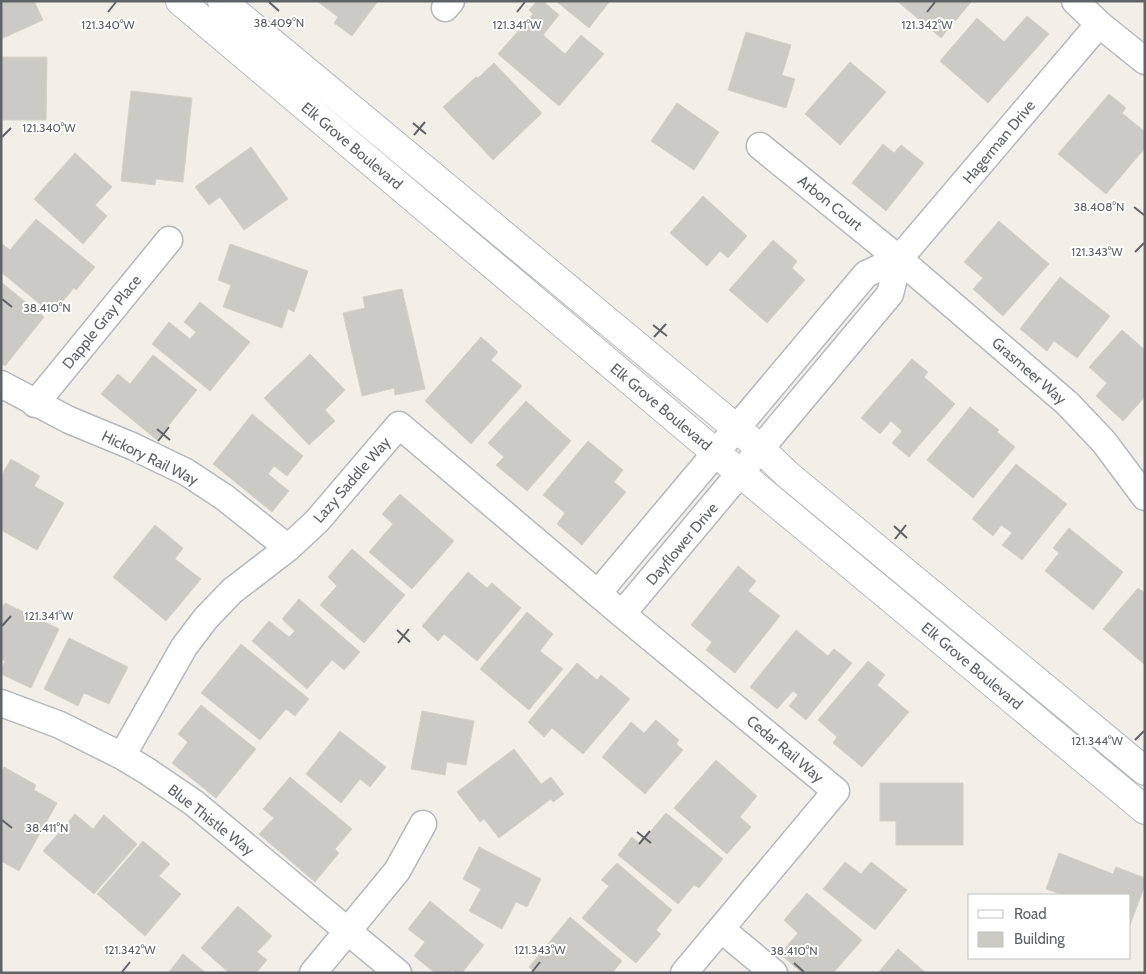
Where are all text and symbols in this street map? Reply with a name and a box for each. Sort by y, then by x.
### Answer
text: 38.409°N [254,15,304,30]
text: 121.340°W [81,17,135,32]
text: 121.341°W [493,17,542,32]
text: 121.342°W [901,17,953,32]
street label: Hagerman Drive [959,96,1039,187]
street label: Elk Grove Boulevard [298,98,406,194]
text: 121.340°W [22,120,76,135]
street label: Arbon Court [794,172,866,234]
text: 38.408°N [1074,199,1124,214]
text: 121.343°W [1071,244,1123,259]
street label: Dapple Gray Place [59,271,145,372]
text: 38.410°N [23,300,71,315]
street label: Grasmeer Way [988,334,1070,408]
street label: Elk Grove Boulevard [607,359,715,455]
street label: Hickory Rail Way [99,427,202,489]
street label: Lazy Saddle Way [310,433,394,527]
street label: Dayflower Drive [642,499,722,589]
text: 121.341°W [25,608,74,623]
street label: Elk Grove Boulevard [918,618,1026,714]
street label: Cedar Rail Way [743,712,827,787]
text: 121.344°W [1071,733,1123,748]
street label: Blue Thistle Way [164,781,258,859]
text: 38.411°N [26,820,68,835]
legend [968,894,1131,959]
text: Road [1014,905,1047,923]
text: Building [1014,930,1065,948]
text: 121.342°W [104,942,156,957]
text: 121.343°W [514,942,566,957]
text: 38.410°N [770,943,818,958]

